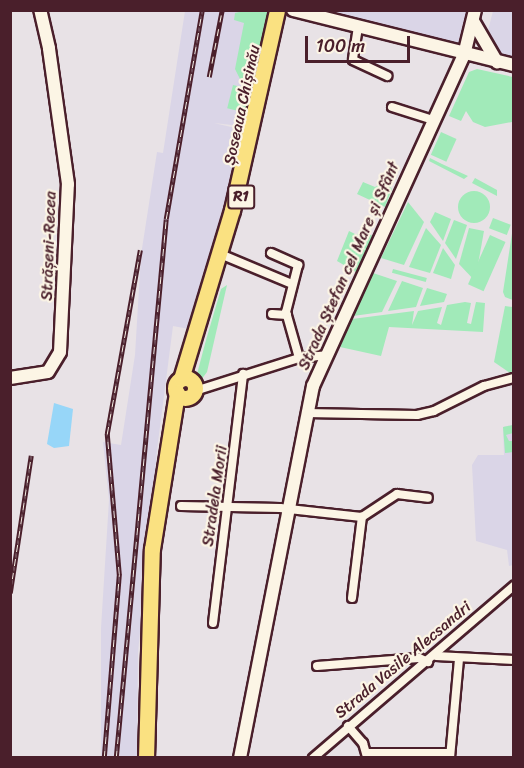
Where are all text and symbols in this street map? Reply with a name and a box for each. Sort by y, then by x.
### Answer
scale bar [308,24,413,62]
text: 100 m [316,30,365,62]
street label: Șoseaua Chișinău [220,43,264,167]
street label: Strada Ștefan cel Mare și Sfânt [294,159,404,373]
road number: R1 [226,185,256,209]
street label: Strășeni-Recea [37,191,61,301]
street label: Stradela Morii [198,444,232,548]
street label: Strada Vasile Alecsandri [331,598,475,722]

